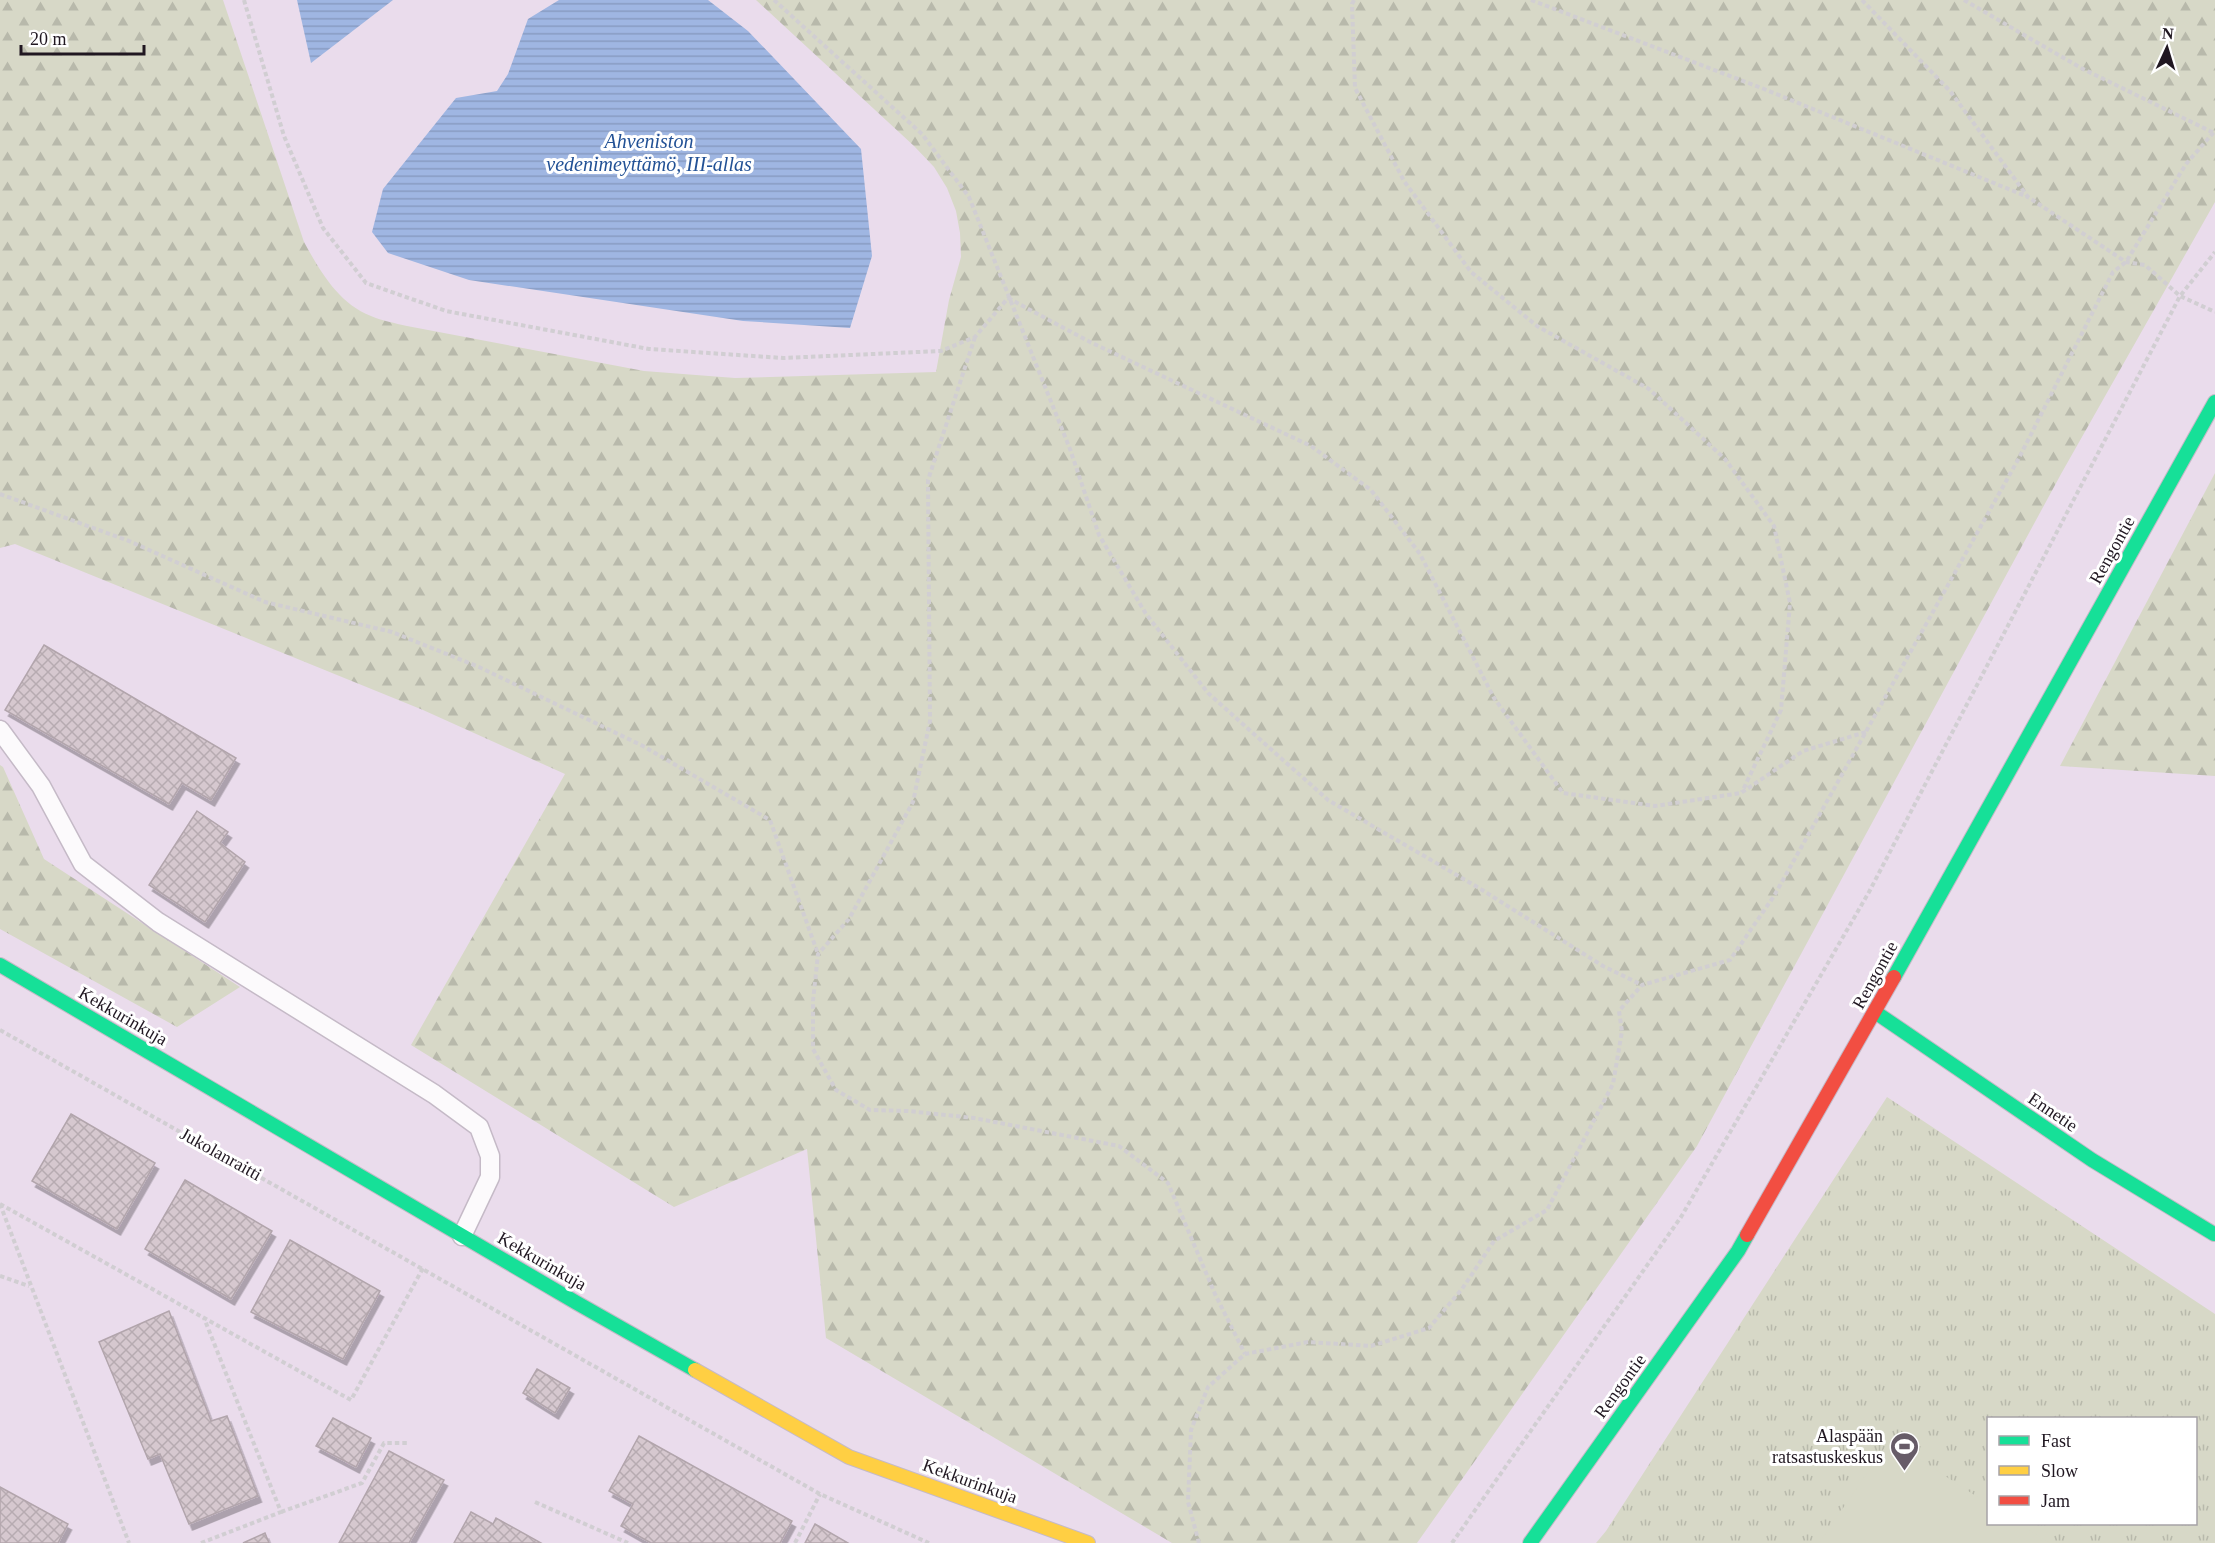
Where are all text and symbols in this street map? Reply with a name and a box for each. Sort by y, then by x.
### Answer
scale bar [21,18,144,56]
north arrow [2137,18,2197,78]
text: N [2162,25,2175,42]
text: 20 m [30,29,67,49]
water label: Ahveniston vedenimeyttämö, III-allas [546,130,752,176]
street label: Rengontie [2085,513,2139,587]
street label: Rengontie [1848,938,1902,1012]
street label: Kekkurinkuja [75,983,171,1049]
street label: Ennetie [2025,1088,2081,1136]
street label: Jukolanraitti [177,1123,265,1185]
street label: Kekkurinkuja [494,1228,590,1294]
street label: Rengontie [1590,1350,1650,1422]
legend [1987,1417,2197,1525]
place label: Alaspään ratsastuskeskus [1772,1426,1883,1467]
sports icon: Alaspään ratsastuskeskus [1888,1430,1920,1472]
text: Fast [2041,1431,2071,1451]
street label: Kekkurinkuja [920,1455,1020,1507]
text: Slow [2041,1461,2078,1481]
text: Jam [2041,1491,2070,1511]

